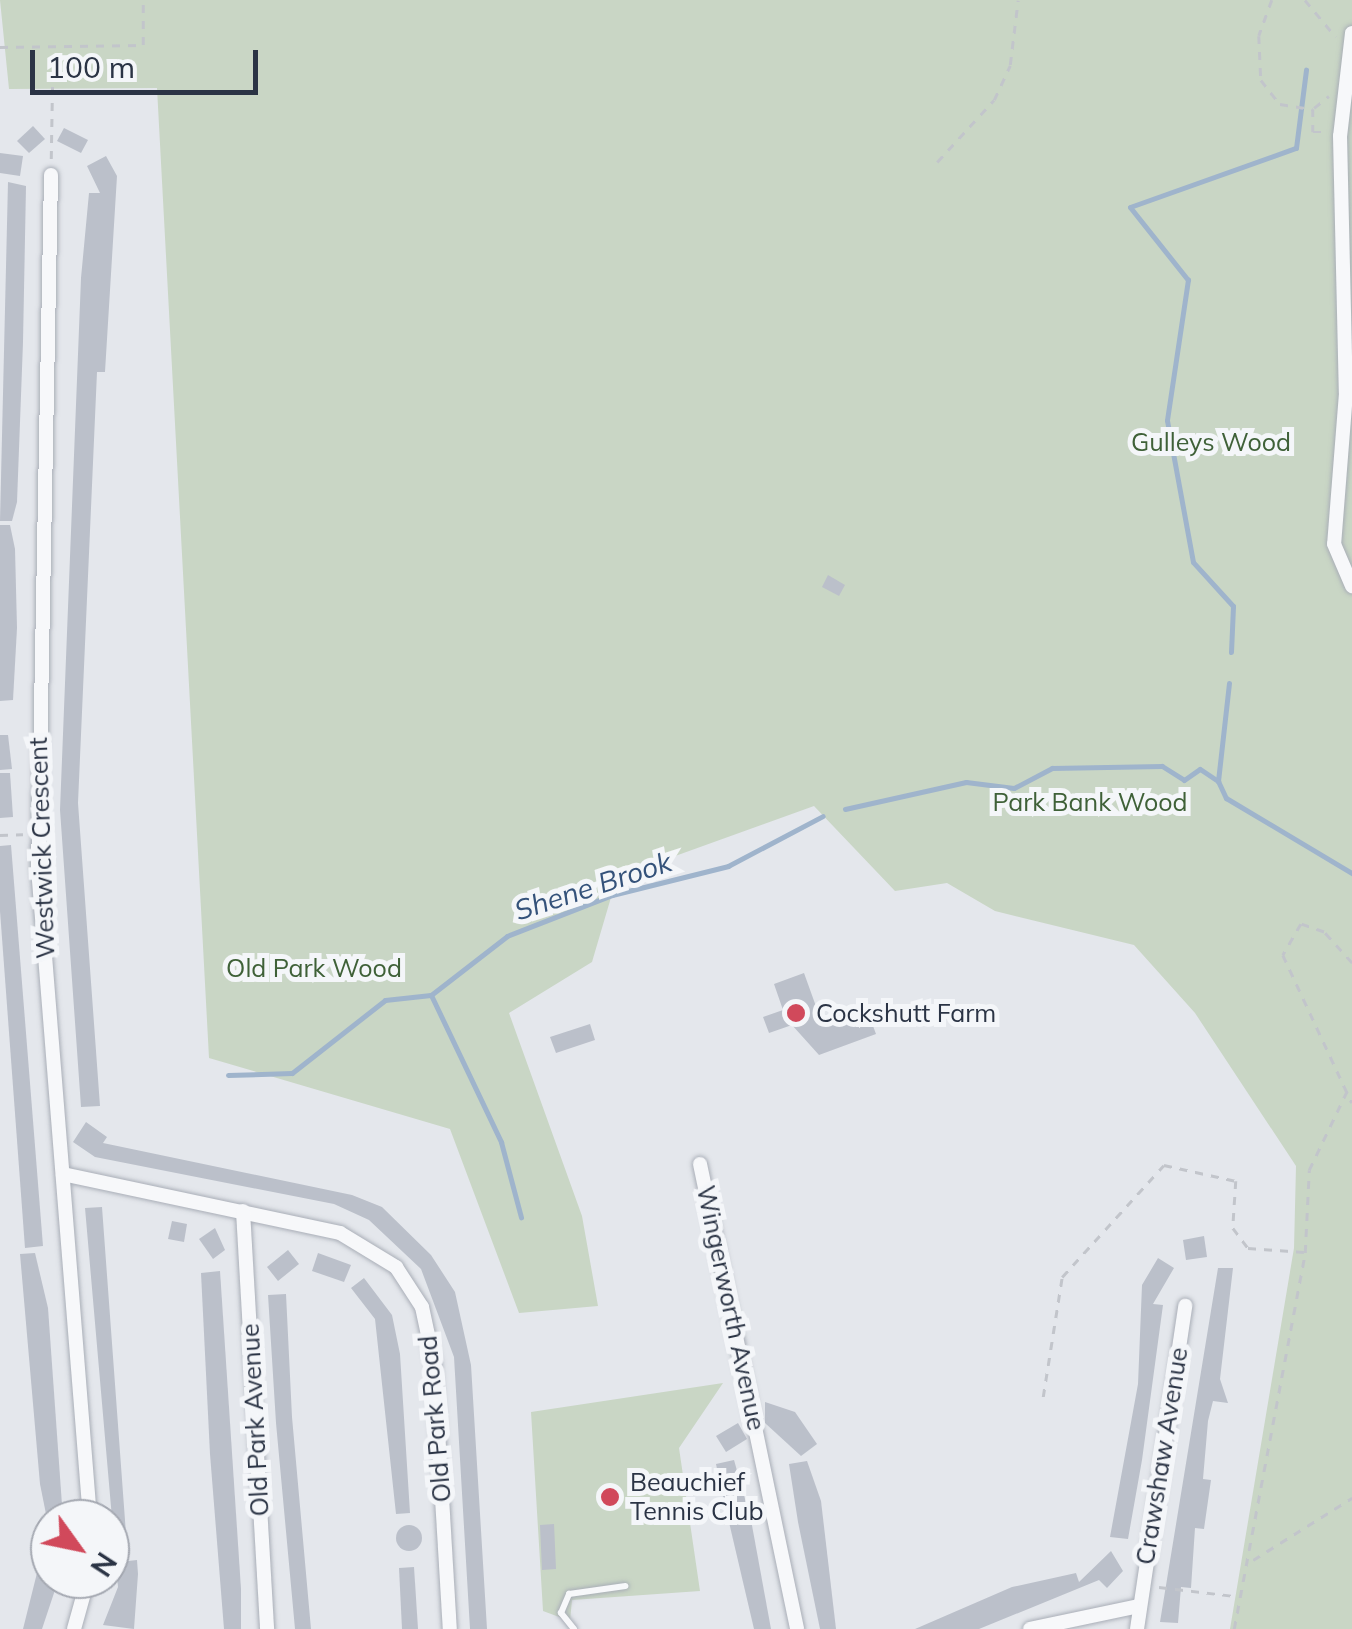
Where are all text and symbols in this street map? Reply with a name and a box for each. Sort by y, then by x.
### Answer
scale bar [35,30,262,92]
text: 100 m [47,48,135,86]
park label: Gulleys Wood [1131,427,1291,457]
street label: Westwick Crescent [23,737,61,959]
park label: Park Bank Wood [992,787,1188,817]
water label: Shene Brook [510,845,676,927]
park label: Old Park Wood [226,953,402,983]
place label: Cockshutt Farm [816,998,996,1028]
marker: Cockshutt Farm [785,1002,807,1024]
street label: Wingerworth Avenue [690,1183,772,1433]
street label: Old Park Avenue [235,1323,275,1517]
street label: Old Park Road [413,1334,457,1504]
street label: Crawshaw Avenue [1130,1345,1194,1567]
place label: Beauchief Tennis Club [630,1468,763,1527]
marker: Beauchief Tennis Club [599,1486,621,1508]
north arrow [30,1499,130,1599]
text: N [83,1546,124,1583]

